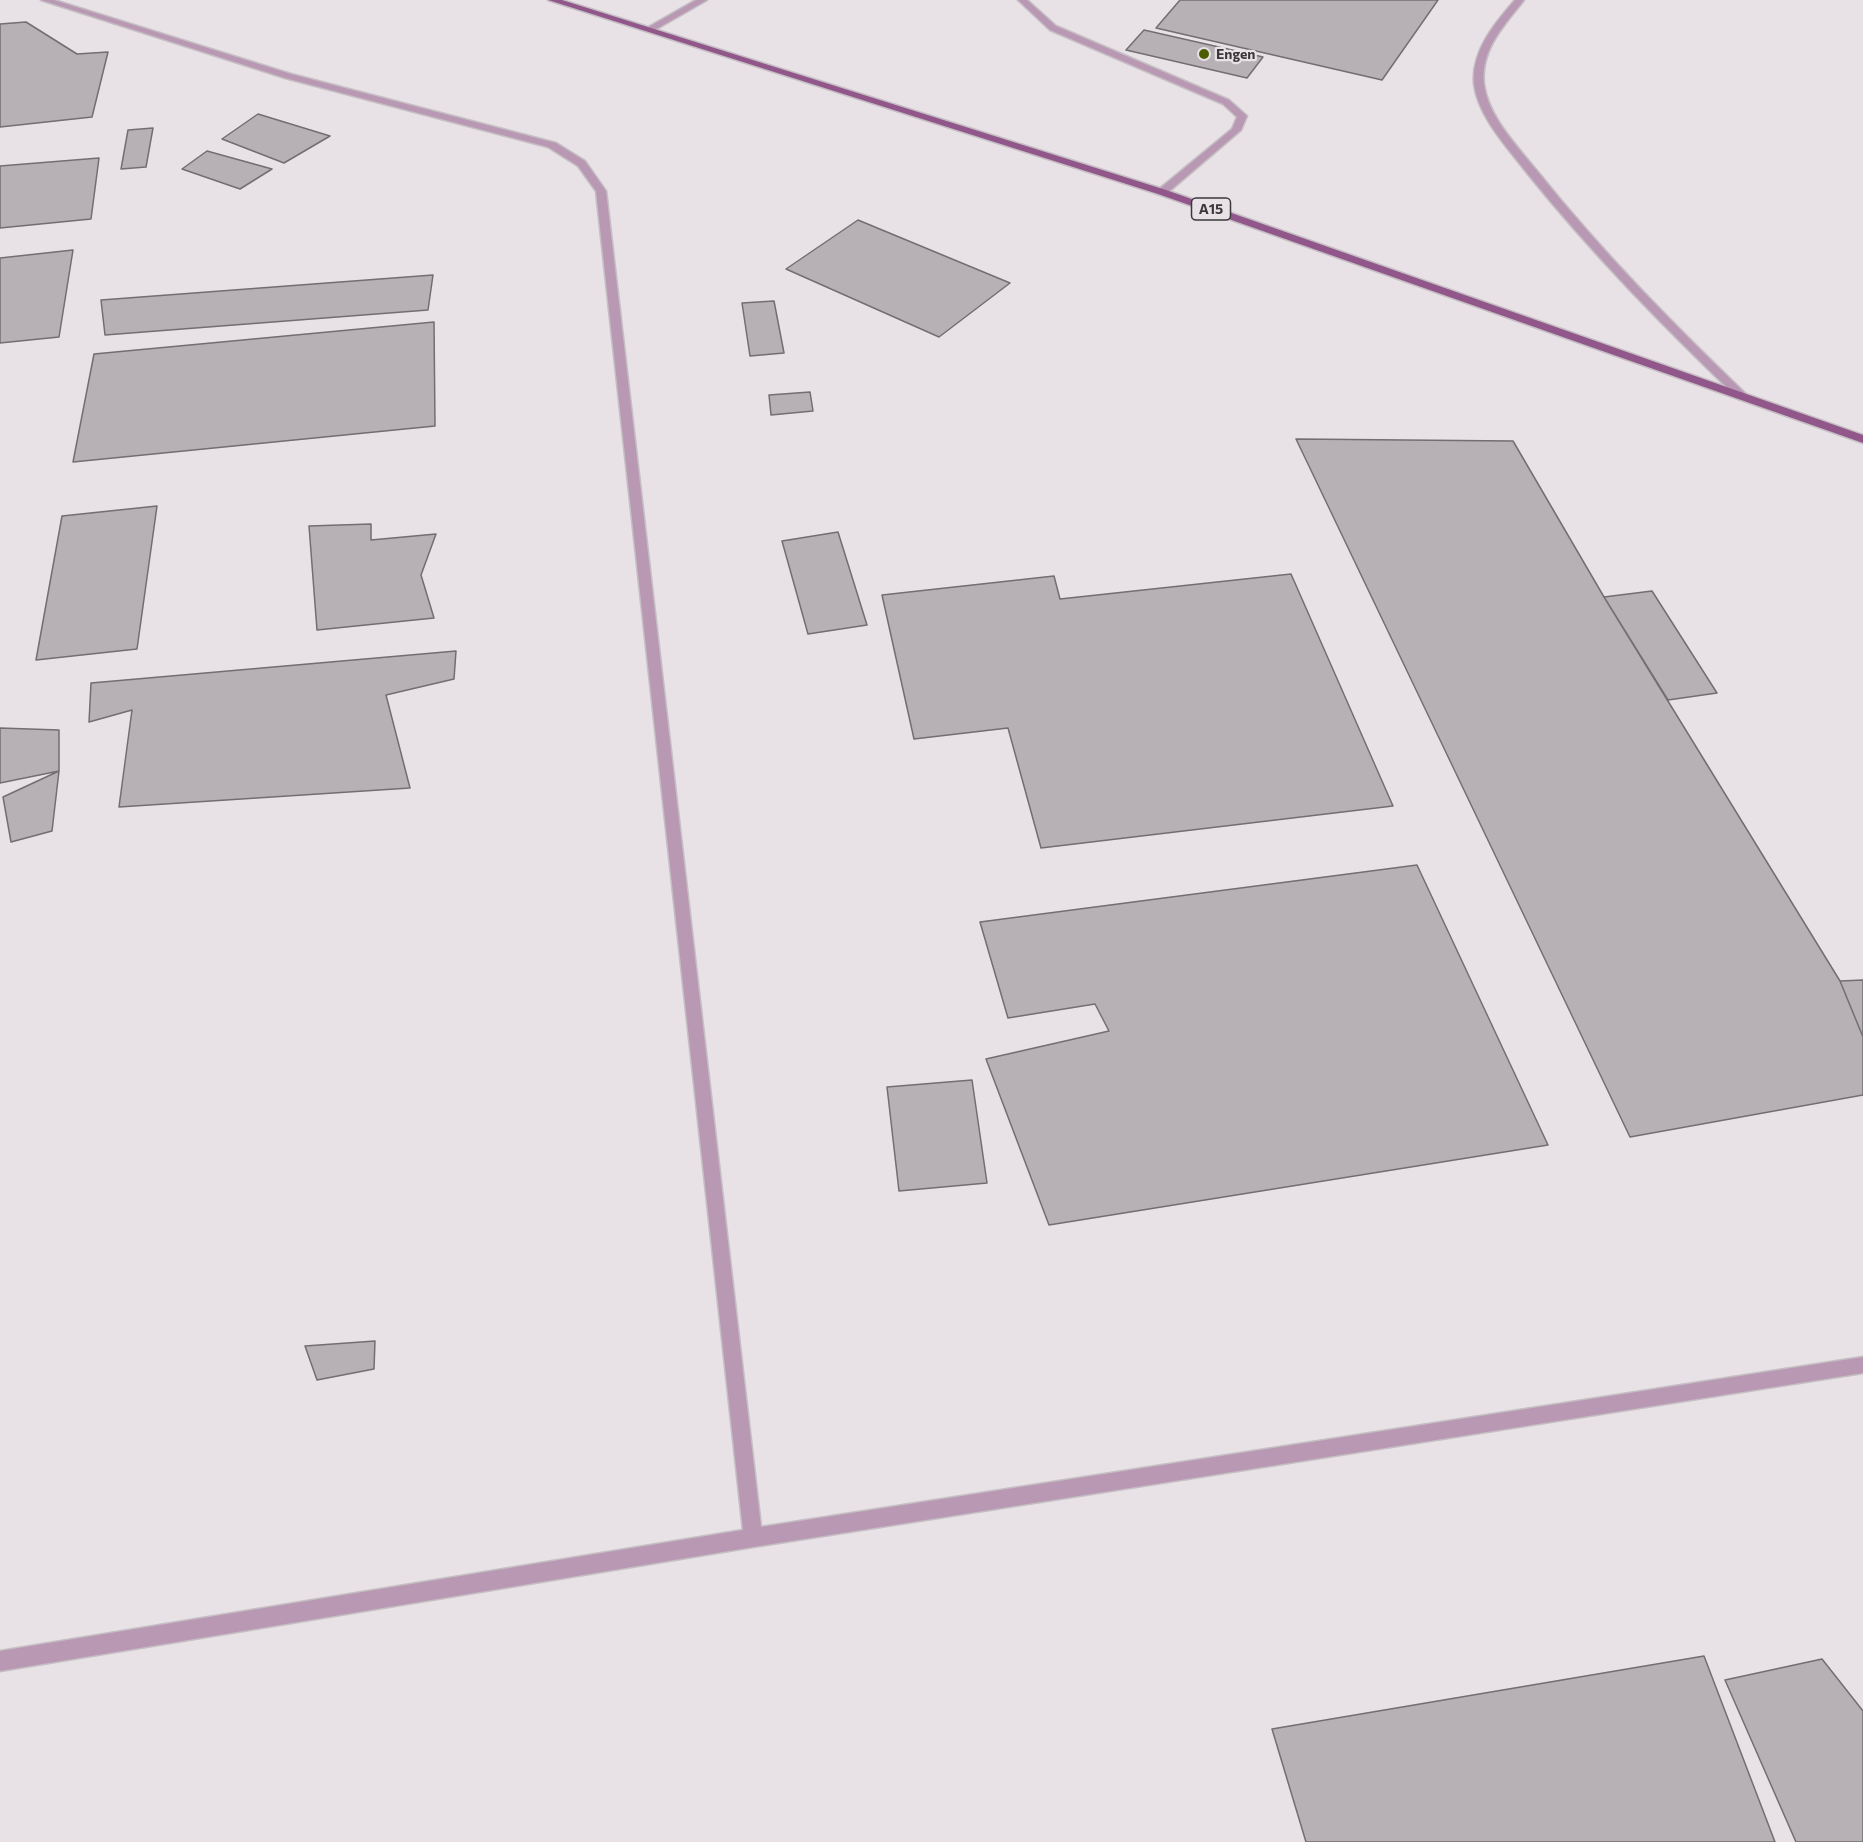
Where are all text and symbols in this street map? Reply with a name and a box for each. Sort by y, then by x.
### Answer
place label: Engen [1216,46,1255,62]
marker: Engen [1197,47,1211,61]
road number: A15 [1192,198,1230,220]

